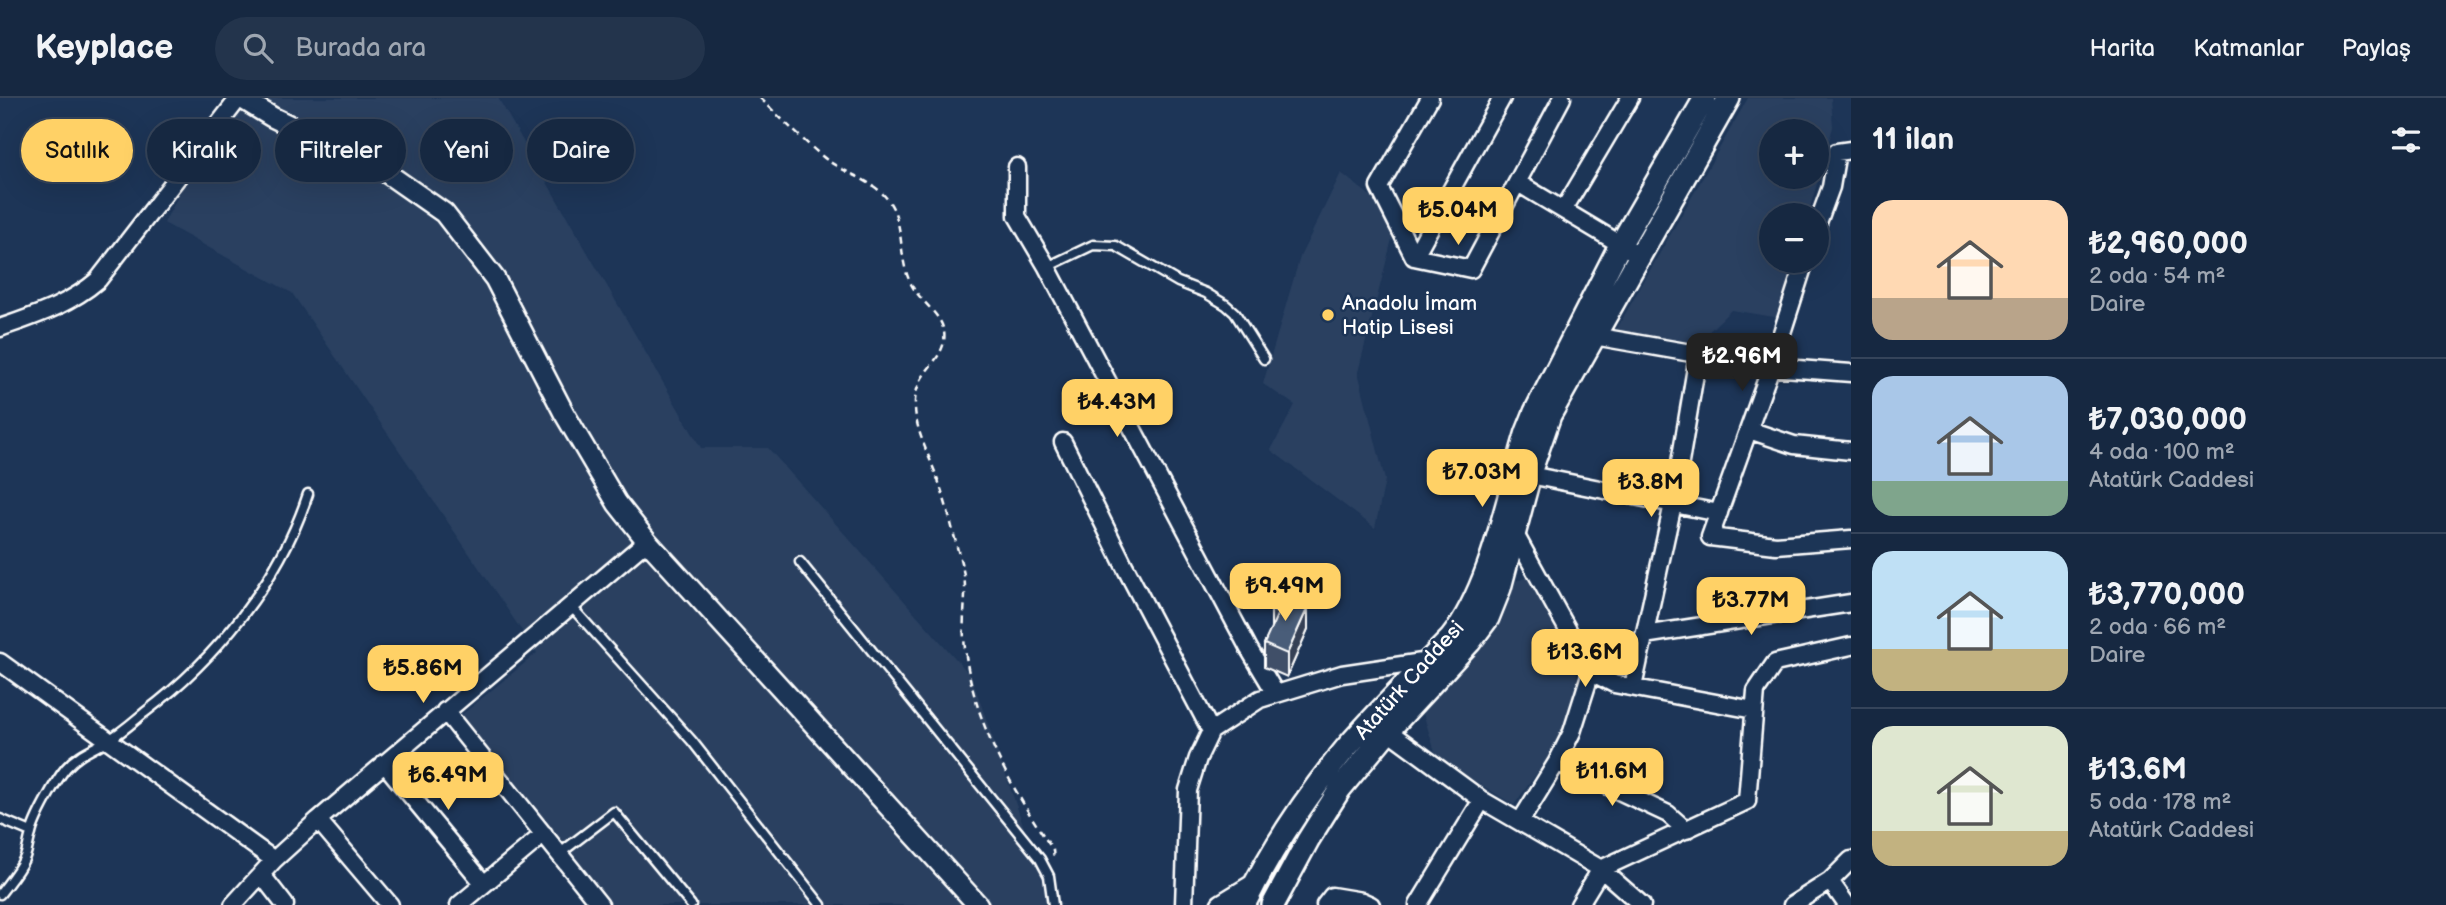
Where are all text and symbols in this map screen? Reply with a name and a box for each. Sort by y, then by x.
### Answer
search box [215,17,705,80]
text: Keyplace [35,28,173,68]
icon: search [239,29,277,67]
text: Burada ara [295,33,426,64]
text: Harita [2089,34,2155,63]
text: Katmanlar [2193,34,2304,63]
text: Paylaş [2342,34,2411,63]
chip: Satılık [21,119,133,182]
chip: Kiralık [147,119,261,182]
chip: Filtreler [275,119,406,182]
chip: Yeni [420,119,513,182]
chip: Daire [527,119,634,182]
map controls [1759,119,1829,273]
button: + [1759,119,1829,189]
icon: filters [2387,121,2425,159]
text: 11 ilan [1872,122,1954,158]
pin: ₺5.04M [1401,188,1515,247]
text: ₺5.04M [1418,196,1498,224]
button: − [1759,203,1829,273]
text: ₺2,960,000 [2089,226,2248,262]
icon: home [1928,228,2012,312]
text: 2 oda · 54 m² [2089,262,2225,290]
text: Daire [2089,290,2145,318]
place label: Anadolu İmam Hatip Lisesi [1342,291,1477,340]
marker: Anadolu İmam Hatip Lisesi [1320,307,1336,323]
pin: ₺2.96M [1685,334,1799,393]
text: ₺2.96M [1702,342,1782,370]
pin: ₺4.43M [1060,380,1174,439]
text: ₺4.43M [1078,388,1156,416]
text: ₺7,030,000 [2089,402,2247,438]
icon: home [1928,404,2012,488]
text: 4 oda · 100 m² [2089,438,2235,466]
pin: ₺7.03M [1425,450,1539,509]
text: ₺7.03M [1443,458,1521,486]
pin: ₺3.8M [1602,460,1700,519]
text: Atatürk Caddesi [2089,466,2254,494]
text: ₺3.8M [1618,468,1684,496]
pin: ₺9.49M [1228,564,1342,623]
text: ₺9.49M [1246,572,1324,600]
text: ₺3,770,000 [2089,577,2245,613]
pin: ₺3.77M [1694,578,1808,637]
icon: home [1928,579,2012,663]
text: ₺3.77M [1713,586,1789,614]
text: 2 oda · 66 m² [2089,613,2226,641]
street label: Atatürk Caddesi [1350,616,1469,745]
pin: ₺13.6M [1528,630,1642,689]
text: ₺13.6M [1547,638,1623,666]
text: Daire [2089,641,2145,669]
pin: ₺5.86M [366,646,480,705]
text: ₺5.86M [383,654,463,682]
pin: ₺11.6M [1555,748,1669,808]
pin: ₺6.49M [391,752,505,812]
text: ₺13.6M [2089,752,2187,788]
icon: home [1928,754,2012,838]
text: ₺11.6M [1576,757,1648,785]
text: ₺6.49M [408,761,488,789]
text: 5 oda · 178 m² [2089,788,2231,816]
text: Atatürk Caddesi [2089,816,2254,844]

